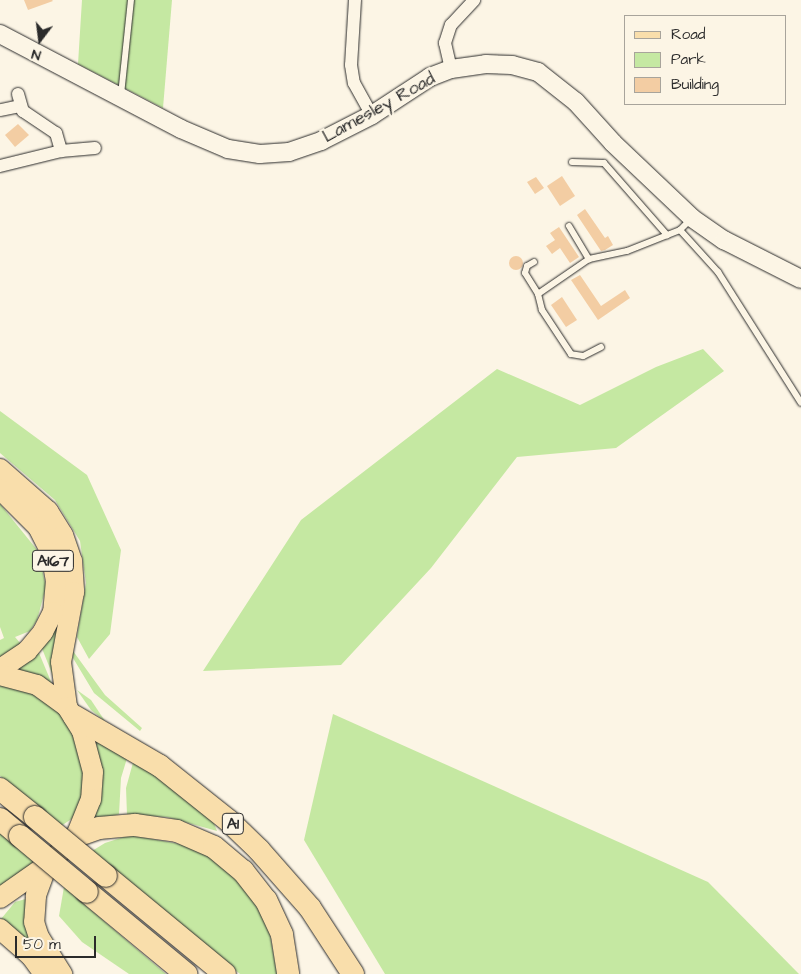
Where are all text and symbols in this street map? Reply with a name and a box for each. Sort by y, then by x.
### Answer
north arrow [15,15,65,65]
legend [624,15,786,105]
text: Road [671,24,705,45]
text: N [29,44,43,65]
text: Park [671,49,706,70]
street label: Lamesley Road [319,68,439,148]
text: Building [671,74,719,95]
road number: A167 [32,548,74,574]
road number: A1 [222,811,244,838]
scale bar [18,926,99,958]
text: 50 m [23,934,61,955]

